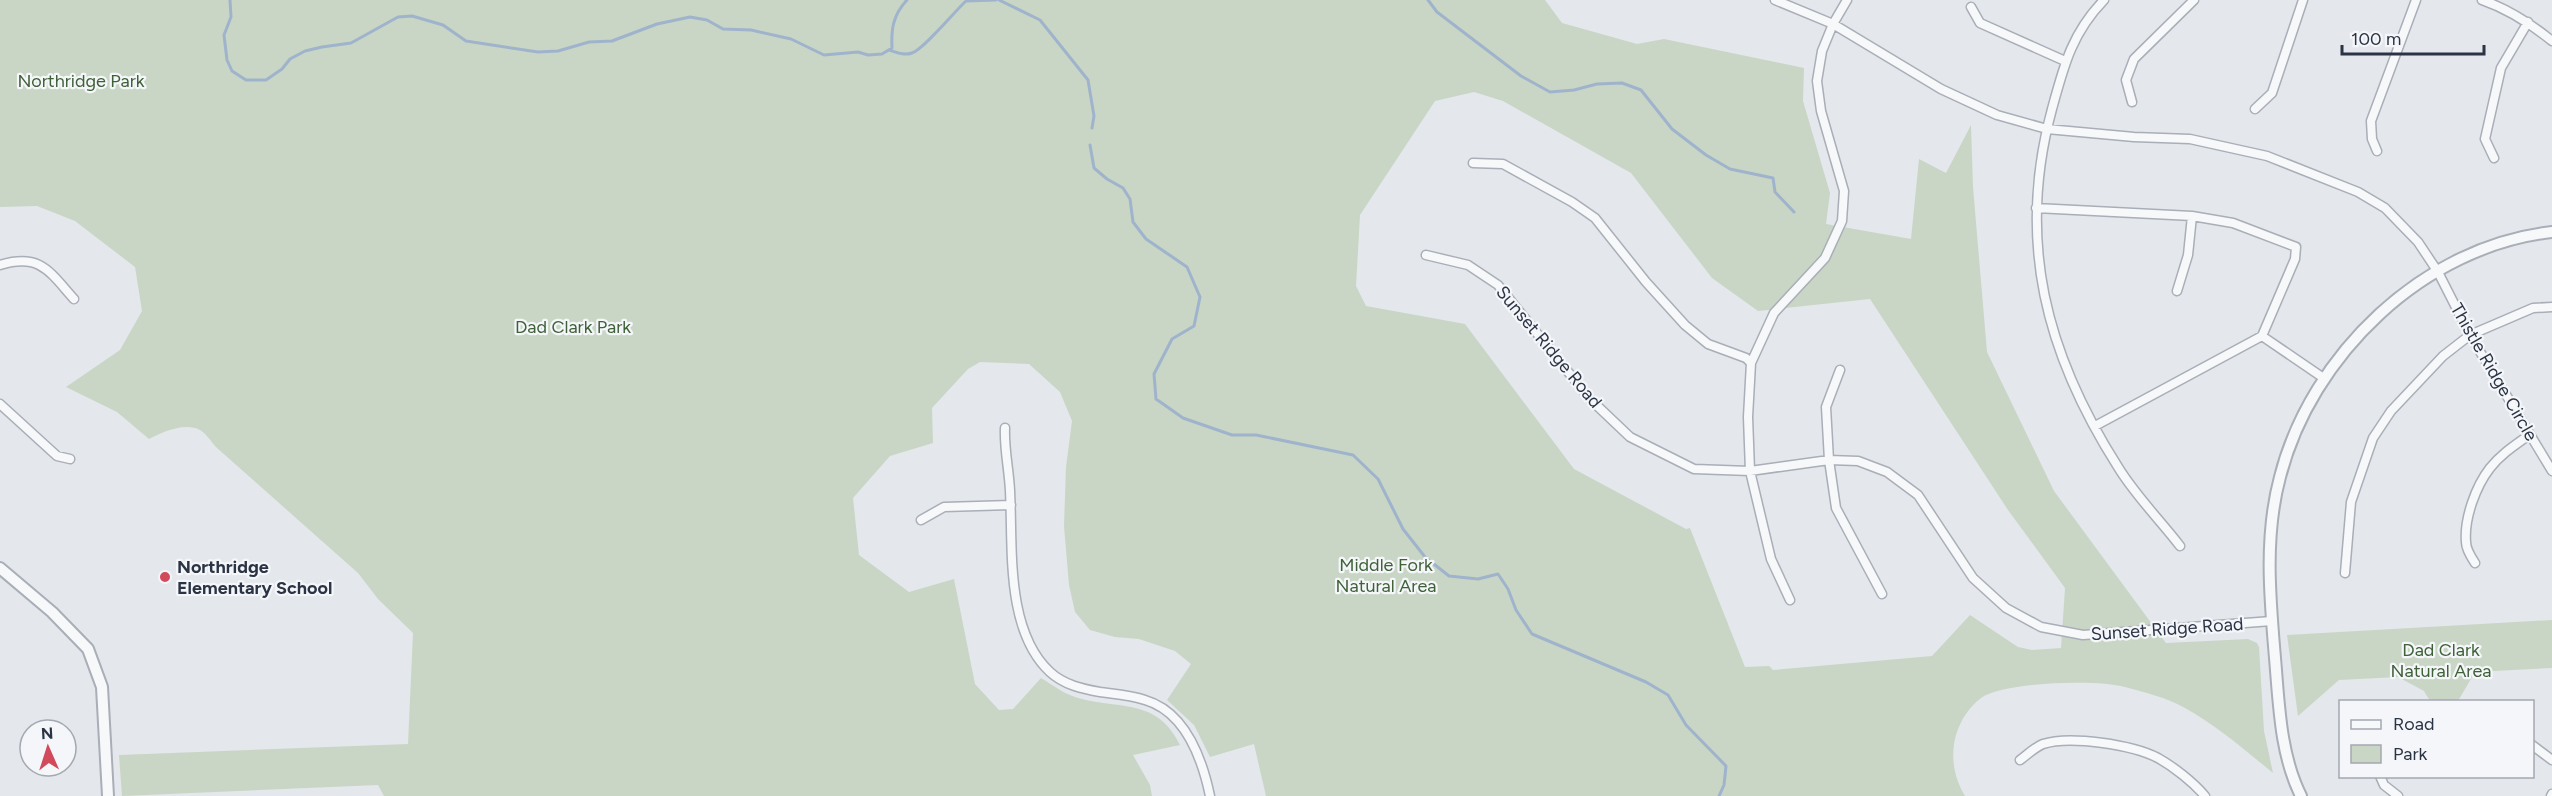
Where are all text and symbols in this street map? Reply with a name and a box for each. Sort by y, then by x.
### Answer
scale bar [2342,18,2484,56]
text: 100 m [2351,28,2401,50]
park label: Northridge Park [17,70,145,92]
street label: Sunset Ridge Road [1491,281,1607,413]
street label: Thistle Ridge Circle [2446,299,2542,445]
park label: Dad Clark Park [515,316,631,338]
park label: Middle Fork Natural Area [1336,554,1436,597]
place label: Northridge Elementary School [177,556,332,599]
marker: Northridge Elementary School [158,570,172,584]
street label: Sunset Ridge Road [2090,613,2244,645]
park label: Dad Clark Natural Area [2391,639,2491,682]
legend [2339,700,2534,778]
text: Road [2393,713,2434,735]
north arrow [18,718,78,778]
text: N [41,724,54,743]
text: Park [2393,743,2428,765]

